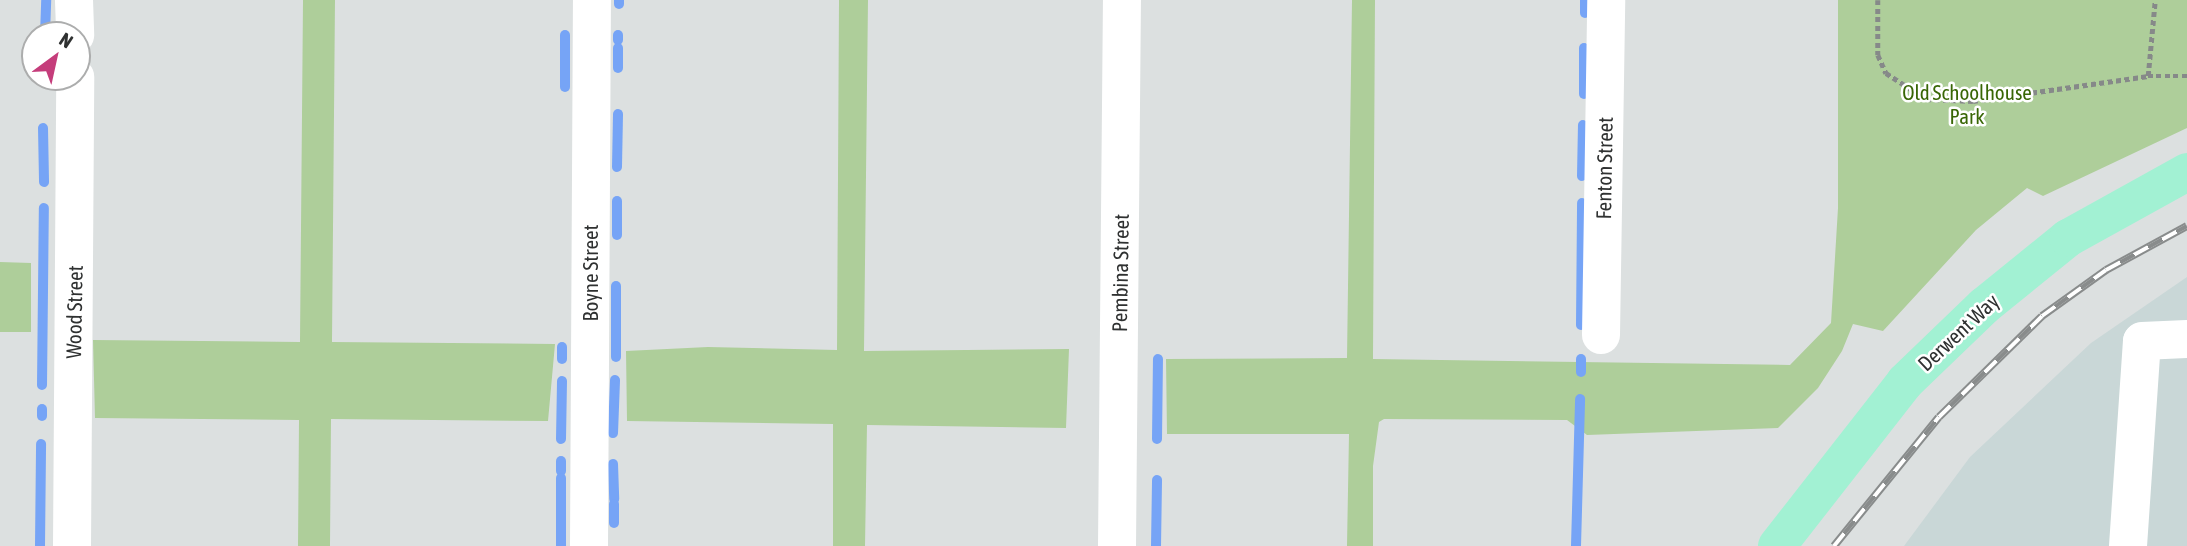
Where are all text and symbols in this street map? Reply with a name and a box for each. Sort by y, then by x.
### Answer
north arrow [21,21,91,91]
text: N [56,28,77,52]
park label: Old Schoolhouse Park [1902,79,2032,129]
street label: Fenton Street [1591,116,1617,220]
street label: Pembina Street [1106,214,1134,332]
street label: Boyne Street [577,225,603,321]
street label: Wood Street [61,265,87,359]
street label: Derwent Way [1912,288,2004,376]

